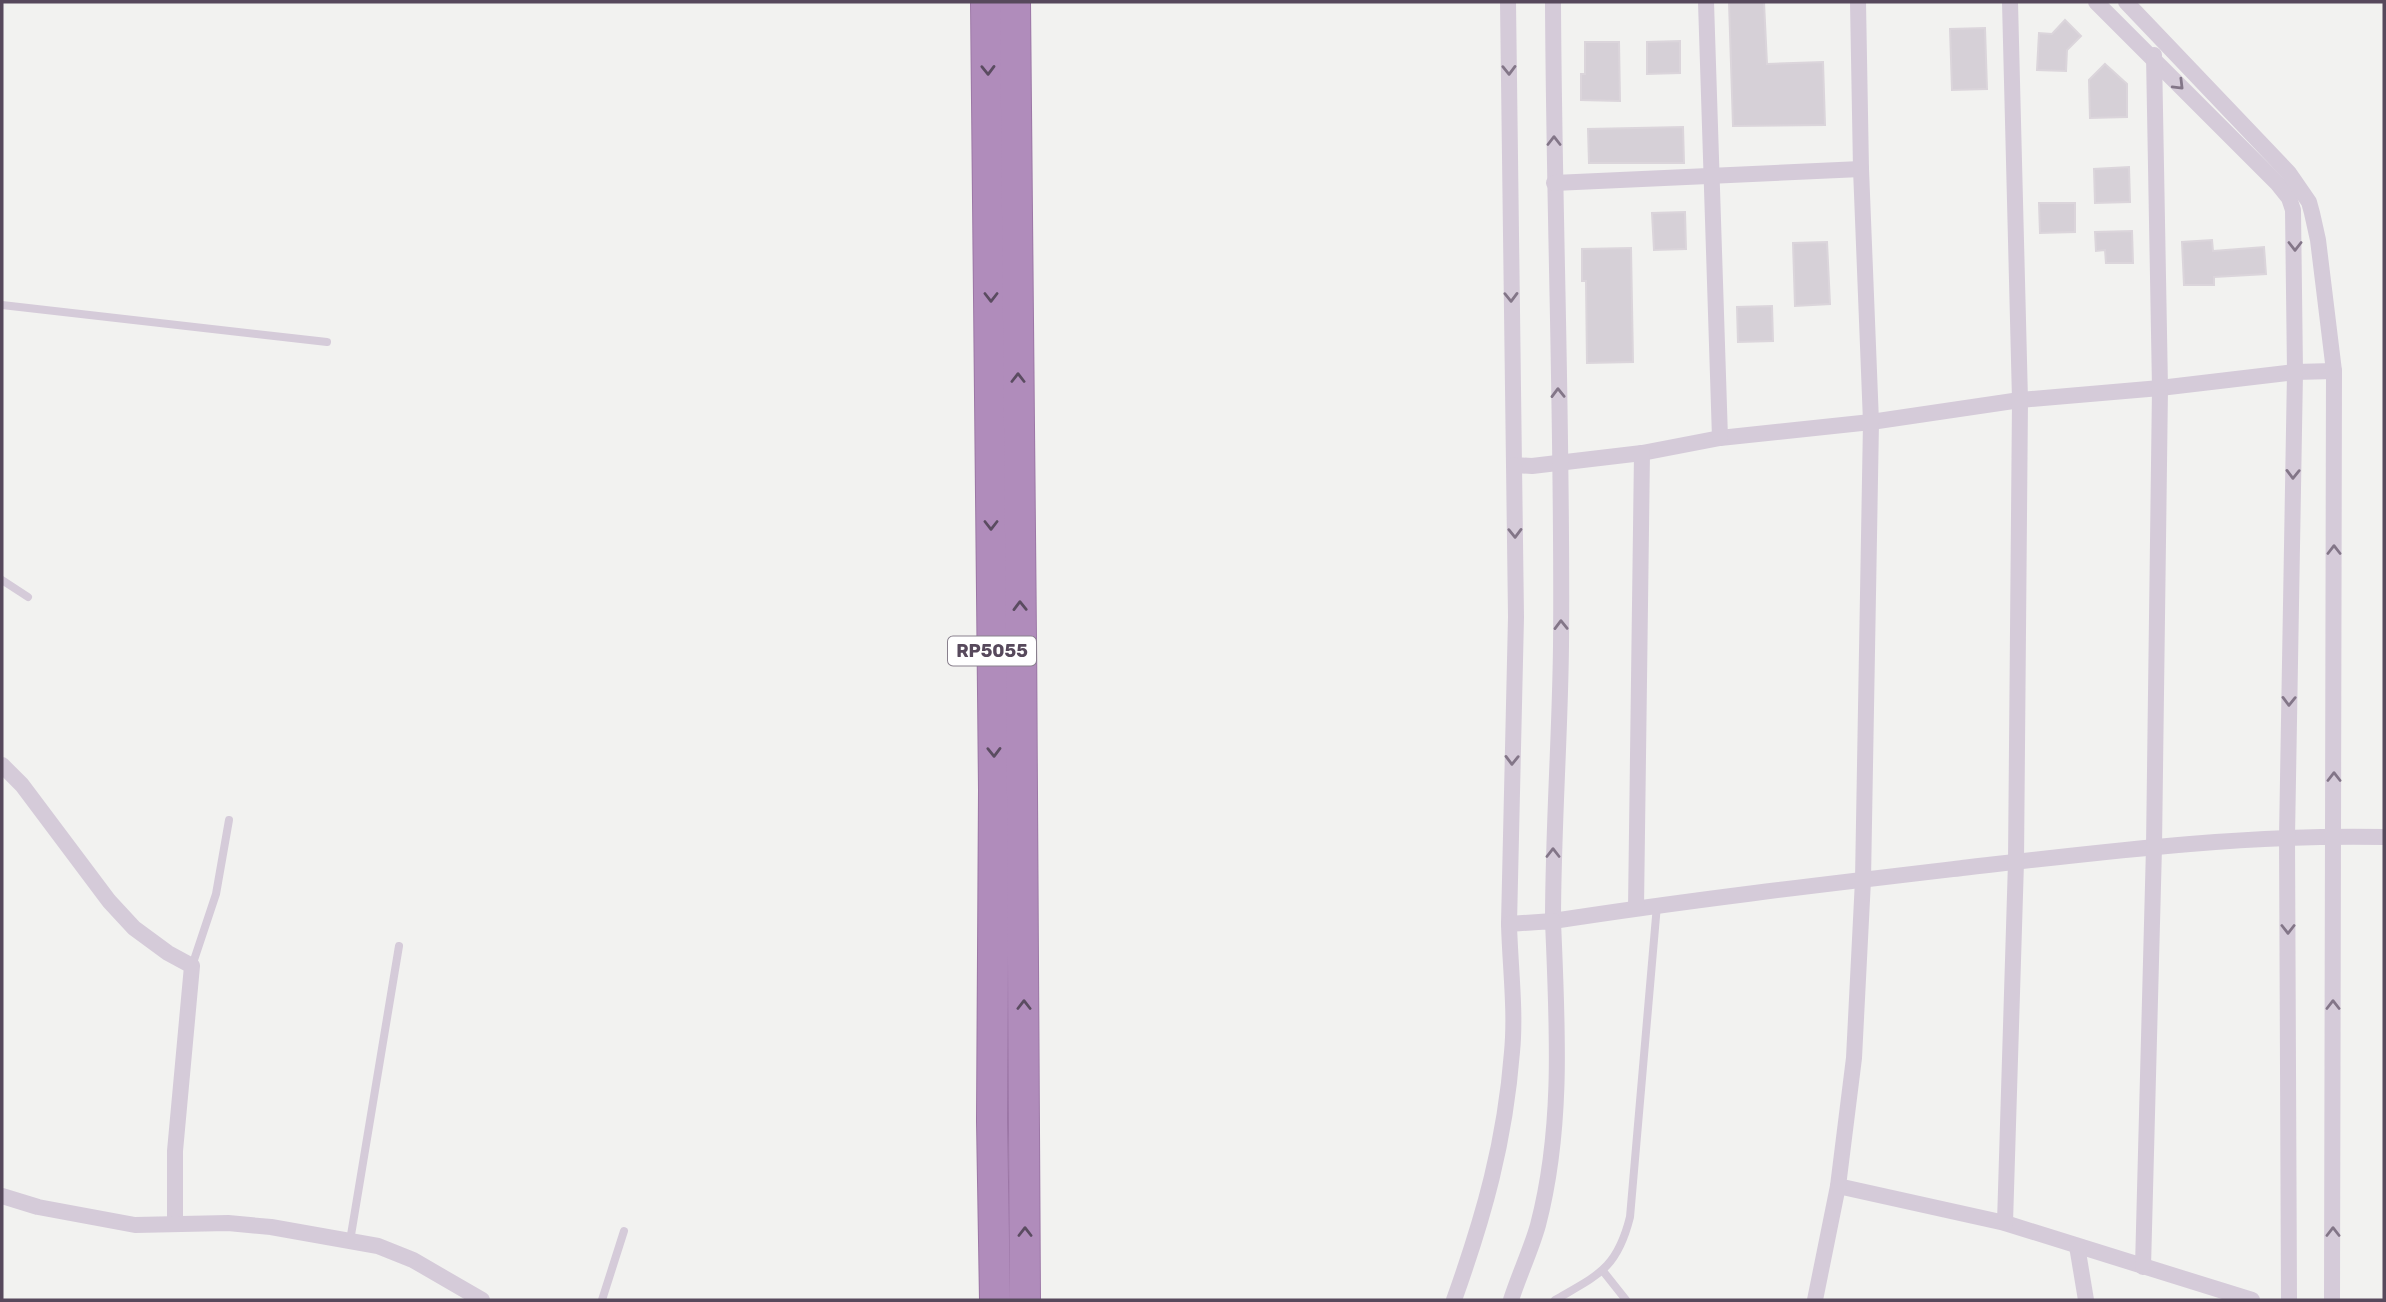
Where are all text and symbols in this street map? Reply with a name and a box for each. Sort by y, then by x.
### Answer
one-way arrow [980,65,995,76]
one-way arrow [1501,65,1516,76]
one-way arrow [2170,77,2183,90]
one-way arrow [1546,136,1562,146]
one-way arrow [2287,241,2303,252]
one-way arrow [1504,292,1519,303]
one-way arrow [983,293,999,303]
one-way arrow [1010,372,1026,383]
one-way arrow [1550,387,1566,398]
one-way arrow [2285,469,2301,479]
one-way arrow [984,520,999,531]
one-way arrow [1507,528,1523,539]
one-way arrow [2326,544,2342,554]
one-way arrow [1012,600,1028,610]
one-way arrow [1553,619,1569,630]
road number: RP5055 [948,636,1036,666]
one-way arrow [2282,696,2297,707]
one-way arrow [986,748,1002,758]
one-way arrow [1504,756,1520,766]
one-way arrow [2326,771,2342,782]
one-way arrow [1545,847,1561,857]
one-way arrow [2280,924,2296,934]
one-way arrow [1016,999,1032,1009]
one-way arrow [2325,999,2341,1009]
one-way arrow [1017,1226,1033,1237]
one-way arrow [2325,1226,2340,1237]

